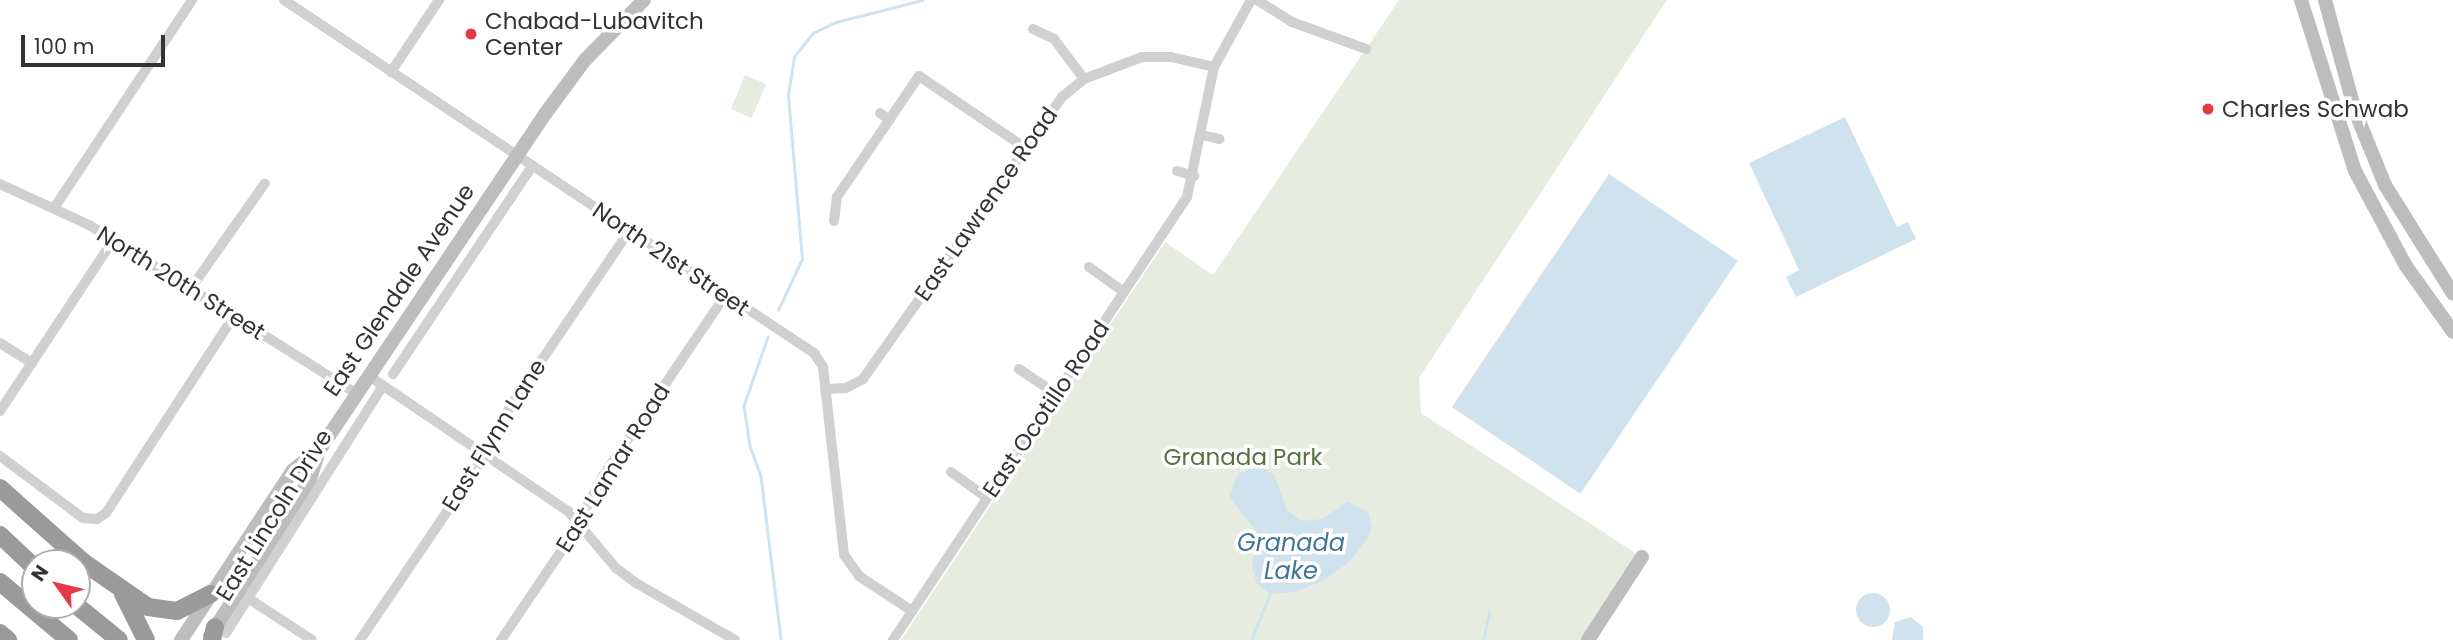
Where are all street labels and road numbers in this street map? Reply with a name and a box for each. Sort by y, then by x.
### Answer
street label: East Lawrence Road [909,102,1063,306]
street label: East Glendale Avenue [318,179,480,401]
street label: North 21st Street [587,196,755,322]
street label: North 20th Street [92,220,270,346]
street label: East Ocotillo Road [977,316,1115,502]
street label: East Flynn Lane [436,354,552,516]
street label: East Lamar Road [550,379,676,557]
street label: East Lincoln Drive [210,424,338,606]

